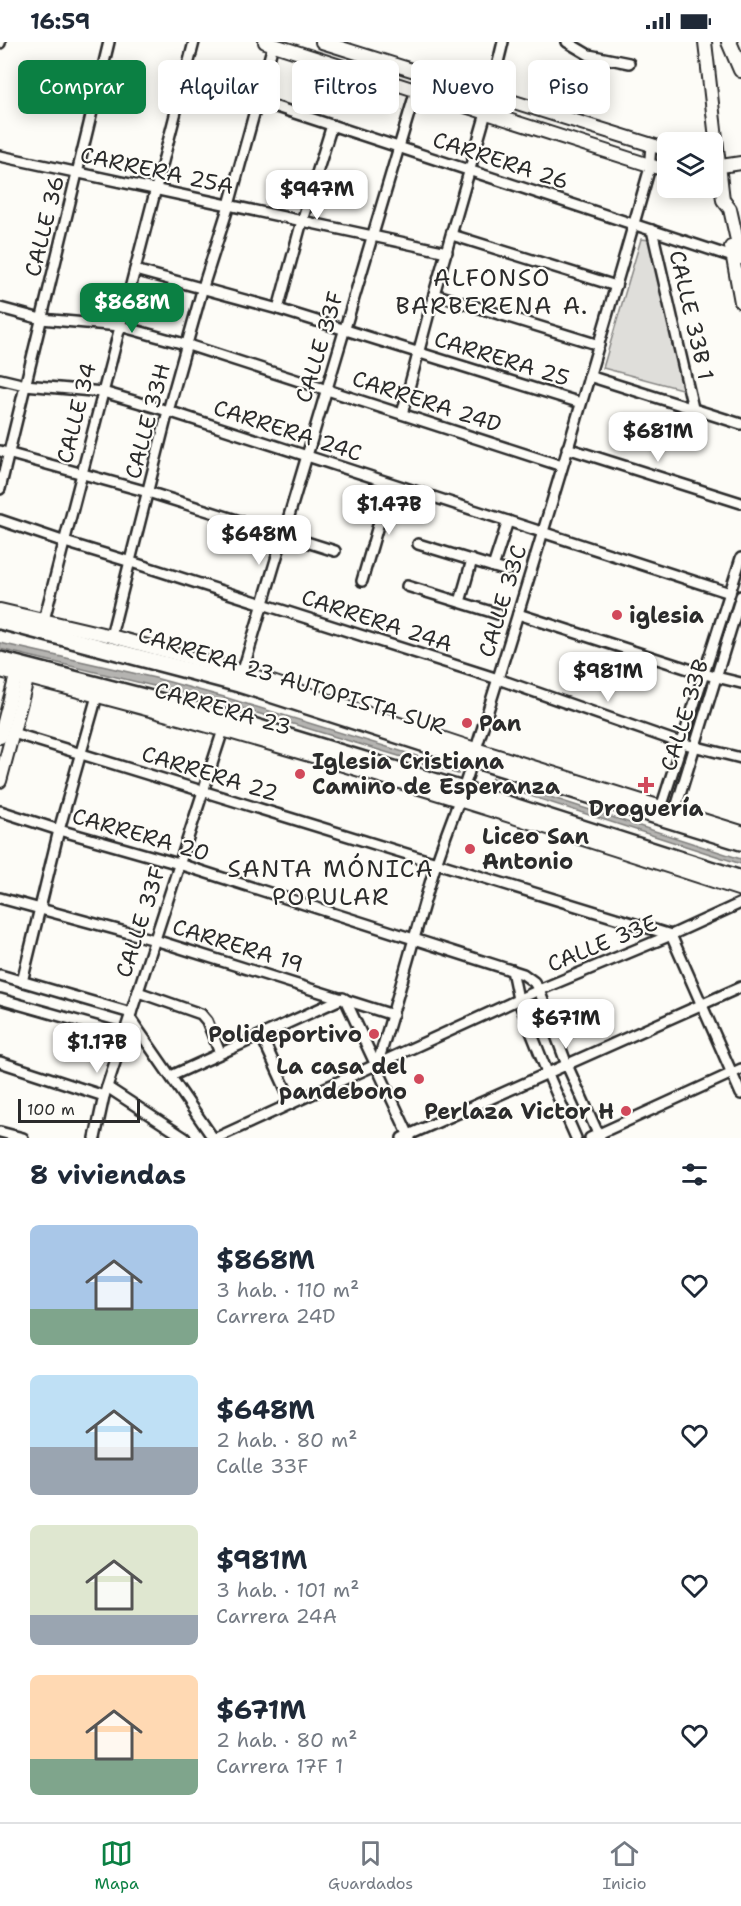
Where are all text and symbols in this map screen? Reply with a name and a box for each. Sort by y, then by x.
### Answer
text: 16:59 [30,7,90,36]
chip: Comprar [18,60,146,114]
chip: Alquilar [158,60,280,114]
chip: Filtros [292,60,399,114]
chip: Nuevo [411,60,516,114]
chip: Piso [528,60,610,114]
street label: CARRERA 26 [429,125,573,196]
map controls [657,132,723,198]
button: layers [657,132,723,198]
street label: CARRERA 25A [78,140,236,201]
pin: $947M [275,170,359,221]
street label: CALLE 36 [18,173,71,280]
text: $947M [280,176,354,202]
street label: CALLE 33B 1 [663,248,720,383]
district label: ALFONSO BARBERENA A. [395,262,589,322]
pin: $868M [90,283,174,334]
street label: CALLE 33F [289,288,350,406]
text: $868M [94,289,170,315]
street label: CARRERA 25 [431,324,573,393]
street label: CALLE 34 [50,360,103,467]
street label: CALLE 33H [118,360,177,482]
street label: CARRERA 24D [349,364,505,439]
street label: CARRERA 24C [210,393,366,468]
pin: $681M [616,412,700,463]
text: $681M [623,418,693,444]
pin: $1.47B [340,485,438,536]
text: $1.47B [356,491,422,517]
pin: $648M [217,515,301,566]
text: $648M [221,521,297,547]
street label: CALLE 33C [472,542,533,661]
street label: CARRERA 24A [298,582,456,659]
place label: iglesia [629,601,704,630]
marker: iglesia [610,608,624,622]
street label: CARRERA 23 AUTOPISTA SUR [135,621,449,739]
pin: $981M [566,652,650,703]
street label: CALLE 33B [654,656,715,775]
text: $981M [573,658,643,684]
street label: CARRERA 23 [152,676,294,740]
place label: Pan [479,709,522,738]
marker: Pan [460,716,474,730]
street label: CARRERA 22 [138,739,282,808]
place label: Iglesia Cristiana Camino de Esperanza [312,747,560,801]
marker: Iglesia Cristiana Camino de Esperanza [293,767,307,781]
marker: Droguería [639,778,653,792]
place label: Droguería [589,794,703,823]
street label: CARRERA 20 [69,801,213,868]
place label: Liceo San Antonio [482,822,589,876]
marker: Liceo San Antonio [463,842,477,856]
district label: SANTA MÓNICA POPULAR [228,853,434,913]
street label: CALLE 33F [109,863,172,981]
street label: CALLE 33E [543,908,661,979]
street label: CARRERA 19 [169,912,307,979]
pin: $671M [524,999,608,1050]
text: $671M [531,1005,601,1031]
place label: Polideportivo [208,1020,362,1049]
pin: $1.17B [48,1023,146,1074]
marker: Polideportivo [367,1027,381,1041]
text: $1.17B [67,1029,127,1055]
place label: La casa del pandebono [276,1052,407,1106]
marker: La casa del pandebono [412,1072,426,1086]
scale bar [18,1096,140,1124]
place label: Perlaza Victor H [424,1097,614,1126]
text: 100 m [27,1099,75,1120]
marker: Perlaza Victor H [619,1104,633,1118]
text: 8 viviendas [30,1157,186,1192]
icon: filters [678,1158,711,1191]
text: $868M [216,1242,315,1277]
icon: home [78,1249,150,1321]
icon: heart [678,1269,711,1302]
text: 3 hab. · 110 m² [216,1277,359,1303]
text: Carrera 24D [216,1303,335,1329]
text: $648M [216,1392,315,1427]
icon: home [78,1399,150,1471]
icon: heart [678,1419,711,1452]
text: 2 hab. · 80 m² [216,1427,357,1453]
text: Calle 33F [216,1453,308,1479]
text: $981M [216,1542,307,1577]
icon: home [78,1549,150,1621]
icon: heart [678,1569,711,1602]
text: 3 hab. · 101 m² [216,1577,359,1603]
text: Carrera 24A [216,1603,337,1629]
text: $671M [216,1692,306,1727]
icon: home [78,1699,150,1771]
icon: heart [678,1719,711,1752]
text: 2 hab. · 80 m² [216,1727,357,1753]
text: Carrera 17F 1 [216,1753,343,1779]
tab: Mapa [95,1837,139,1894]
tab: Guardados [328,1837,413,1894]
tab: Inicio [602,1837,646,1894]

